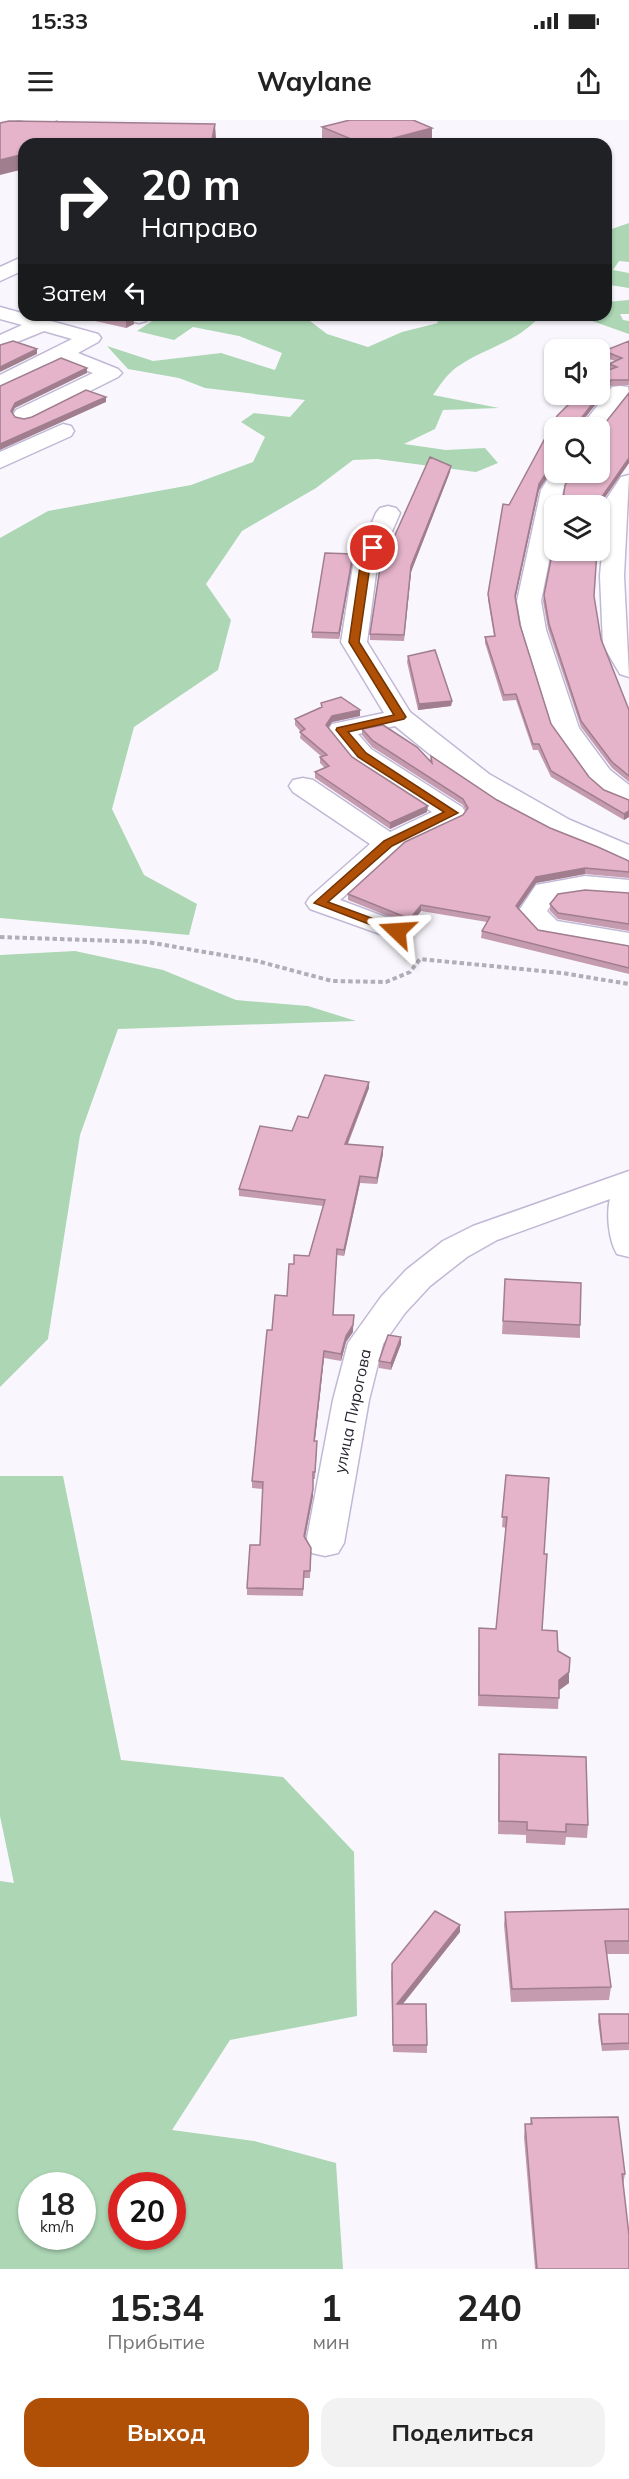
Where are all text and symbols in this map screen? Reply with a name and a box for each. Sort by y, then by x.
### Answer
text: 15:33 [30,7,88,35]
text: Waylane [257,64,372,98]
icon: menu [24,65,57,98]
icon: share [572,65,605,98]
text: 20 m [141,158,241,211]
icon: right [42,162,120,240]
text: Направо [141,210,258,244]
icon: left [119,276,152,309]
text: Затем [42,279,107,307]
map controls [544,339,610,561]
button: sound [544,339,610,405]
button: search [544,417,610,483]
button: layers [544,495,610,561]
pin [347,522,398,573]
icon: arrive [356,531,389,564]
position arrow [365,899,429,963]
street label: улица Пирогова [329,1347,375,1475]
speed limit sign: 20 [108,2172,186,2250]
text: 18 [39,2185,75,2223]
text: km/h [40,2217,74,2236]
text: 15:34 [109,2285,204,2330]
text: 1 [320,2285,342,2330]
text: 240 [457,2285,522,2330]
text: Прибытие [107,2329,205,2354]
text: мин [312,2329,350,2354]
text: m [481,2329,498,2354]
button: Выход [24,2398,309,2467]
button: Поделиться [321,2398,605,2467]

